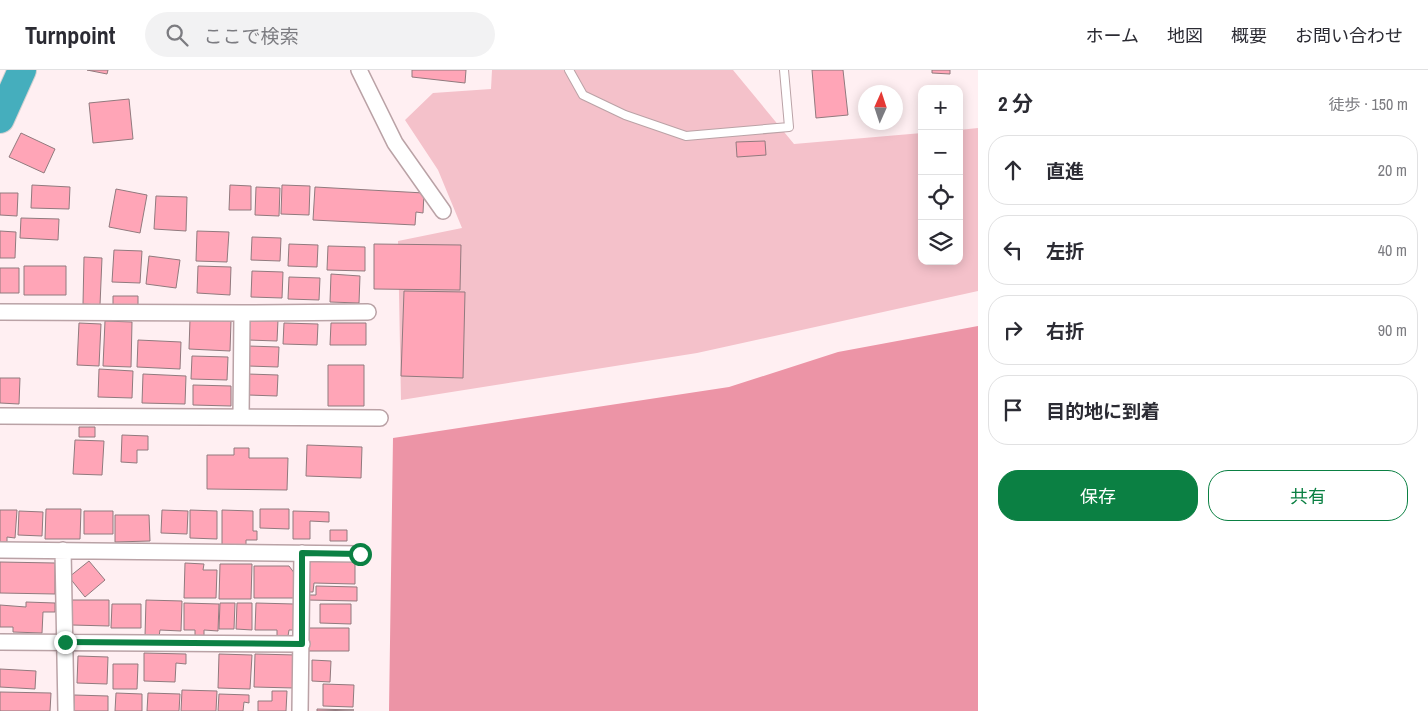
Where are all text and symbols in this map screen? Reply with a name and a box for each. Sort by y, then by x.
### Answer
search box [145,12,495,57]
text: Turnpoint [25,19,115,51]
icon: search [163,21,191,49]
text: ここで検索 [203,23,298,49]
text: ホーム [1086,23,1139,48]
text: 地図 [1167,23,1203,48]
text: 概要 [1231,23,1267,48]
text: お問い合わせ [1295,23,1403,48]
north arrow [858,85,903,130]
map controls [918,85,963,265]
button: + [918,85,963,130]
text: 2 分 [998,89,1033,118]
text: 徒歩 · 150 m [1329,93,1408,115]
button: − [918,130,963,175]
icon: ahead [999,156,1027,184]
text: 直進 [1046,158,1084,184]
text: 20 m [1378,159,1407,181]
button: locate [918,175,963,220]
button: layers [918,220,963,265]
icon: left [999,236,1027,264]
text: 左折 [1046,238,1084,264]
text: 40 m [1378,239,1407,261]
icon: right [999,316,1027,344]
text: 右折 [1046,318,1084,344]
text: 90 m [1378,319,1407,341]
icon: arrive [999,396,1027,424]
text: 目的地に到着 [1046,398,1160,424]
button: 保存 [998,470,1198,521]
button: 共有 [1208,470,1408,521]
route start [349,543,372,566]
route end [54,631,77,654]

